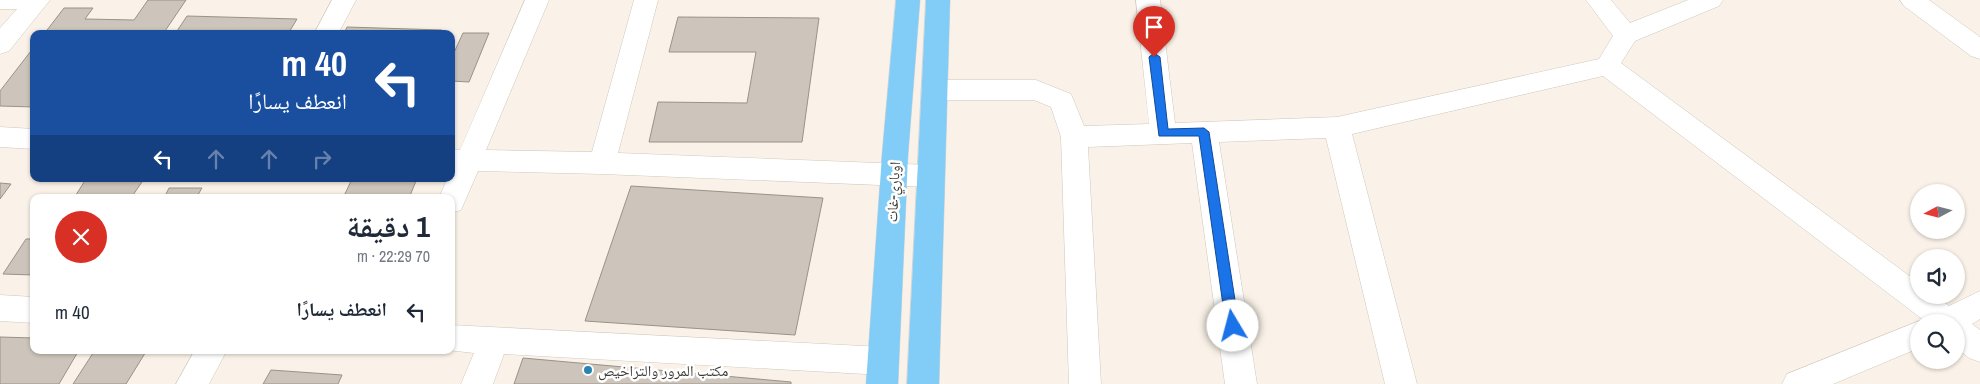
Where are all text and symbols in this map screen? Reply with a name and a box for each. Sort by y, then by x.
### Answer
pin [1133,6,1175,57]
icon: arrive [1140,13,1168,41]
text: 40 m [282,40,347,87]
icon: left [365,50,430,115]
text: انعطف يسارًا [248,86,347,116]
icon: left [149,145,177,173]
icon: ahead [202,145,230,173]
icon: ahead [255,145,283,173]
icon: right [308,145,336,173]
street label: اوباري-غات [881,161,907,223]
north arrow [1910,184,1965,239]
map controls [1910,184,1965,369]
text: 1 دقيقة [346,206,430,246]
button: close [55,211,107,263]
text: 70 m · 22:29 [357,245,430,267]
button: sound [1910,249,1965,304]
text: انعطف يسارًا [297,296,387,322]
icon: left [402,298,430,326]
text: 40 m [55,299,90,325]
position arrow [1206,299,1258,351]
button: search [1910,314,1965,369]
place label: مكتب المرور والتراخيص [598,360,728,381]
marker: مكتب المرور والتراخيص [582,364,594,376]

